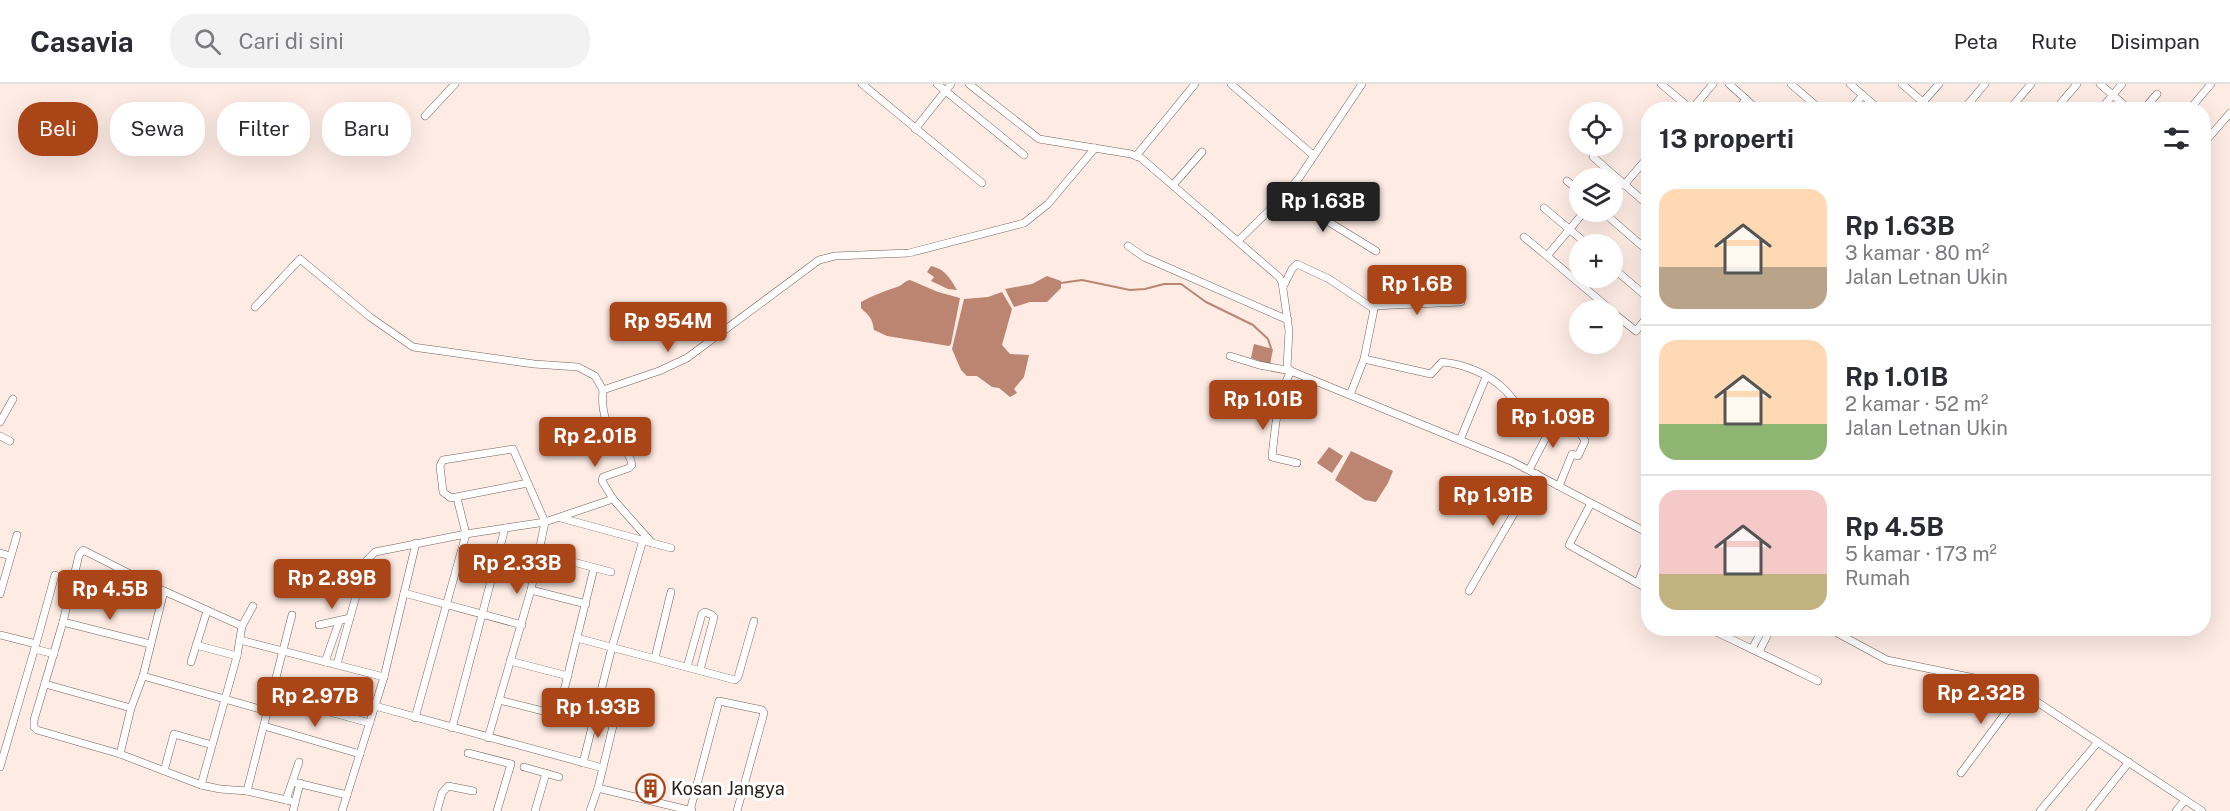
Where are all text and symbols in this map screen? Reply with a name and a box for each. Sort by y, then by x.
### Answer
search box [170,14,590,68]
text: Casavia [30,25,134,58]
icon: search [191,25,224,58]
text: Cari di sini [239,28,344,54]
text: Peta [1954,29,1998,54]
text: Rute [2031,29,2077,54]
text: Disimpan [2110,29,2200,54]
chip: Beli [18,102,98,156]
chip: Sewa [110,102,205,156]
chip: Filter [217,102,310,156]
chip: Baru [322,102,411,156]
map controls [1569,102,1623,354]
button: locate [1569,102,1623,156]
icon: filters [2160,122,2193,155]
text: 13 properti [1659,123,1794,154]
button: layers [1569,168,1623,222]
pin: Rp 1.63B [1261,182,1385,233]
text: Rp 1.63B [1281,189,1365,213]
text: Rp 1.63B [1845,210,1955,241]
icon: home [1707,213,1779,285]
button: + [1569,234,1623,288]
text: 3 kamar · 80 m² [1845,241,1989,265]
pin: Rp 1.6B [1362,265,1472,316]
text: Jalan Letnan Ukin [1845,265,2008,289]
text: Rp 1.6B [1381,272,1453,296]
button: − [1569,300,1623,354]
pin: Rp 954M [613,302,723,353]
text: Rp 954M [624,309,712,333]
text: Rp 1.01B [1845,361,1948,392]
icon: home [1707,364,1779,436]
pin: Rp 1.01B [1201,380,1325,431]
text: Rp 1.01B [1223,387,1303,411]
text: 2 kamar · 52 m² [1845,392,1988,416]
pin: Rp 1.09B [1491,398,1615,449]
text: Rp 1.09B [1511,405,1595,429]
text: Jalan Letnan Ukin [1845,416,2008,440]
pin: Rp 2.01B [533,417,657,468]
text: Rp 2.01B [553,424,637,448]
pin: Rp 1.91B [1431,476,1555,527]
text: Rp 1.91B [1453,483,1533,507]
text: Rp 4.5B [1845,511,1944,542]
icon: home [1707,514,1779,586]
text: 5 kamar · 173 m² [1845,542,1997,566]
pin: Rp 2.33B [455,544,579,595]
text: Rp 2.33B [473,551,561,575]
pin: Rp 2.89B [270,559,394,610]
text: Rp 2.89B [288,566,376,590]
text: Rumah [1845,566,1910,590]
pin: Rp 4.5B [55,570,165,621]
text: Rp 4.5B [72,577,148,601]
pin: Rp 2.32B [1919,674,2043,725]
pin: Rp 2.97B [253,677,377,728]
text: Rp 2.32B [1937,681,2025,705]
text: Rp 2.97B [271,684,359,708]
pin: Rp 1.93B [536,688,660,739]
text: Rp 1.93B [556,695,640,719]
building icon: Kosan Jangya [634,773,666,805]
place label: Kosan Jangya [671,778,785,799]

